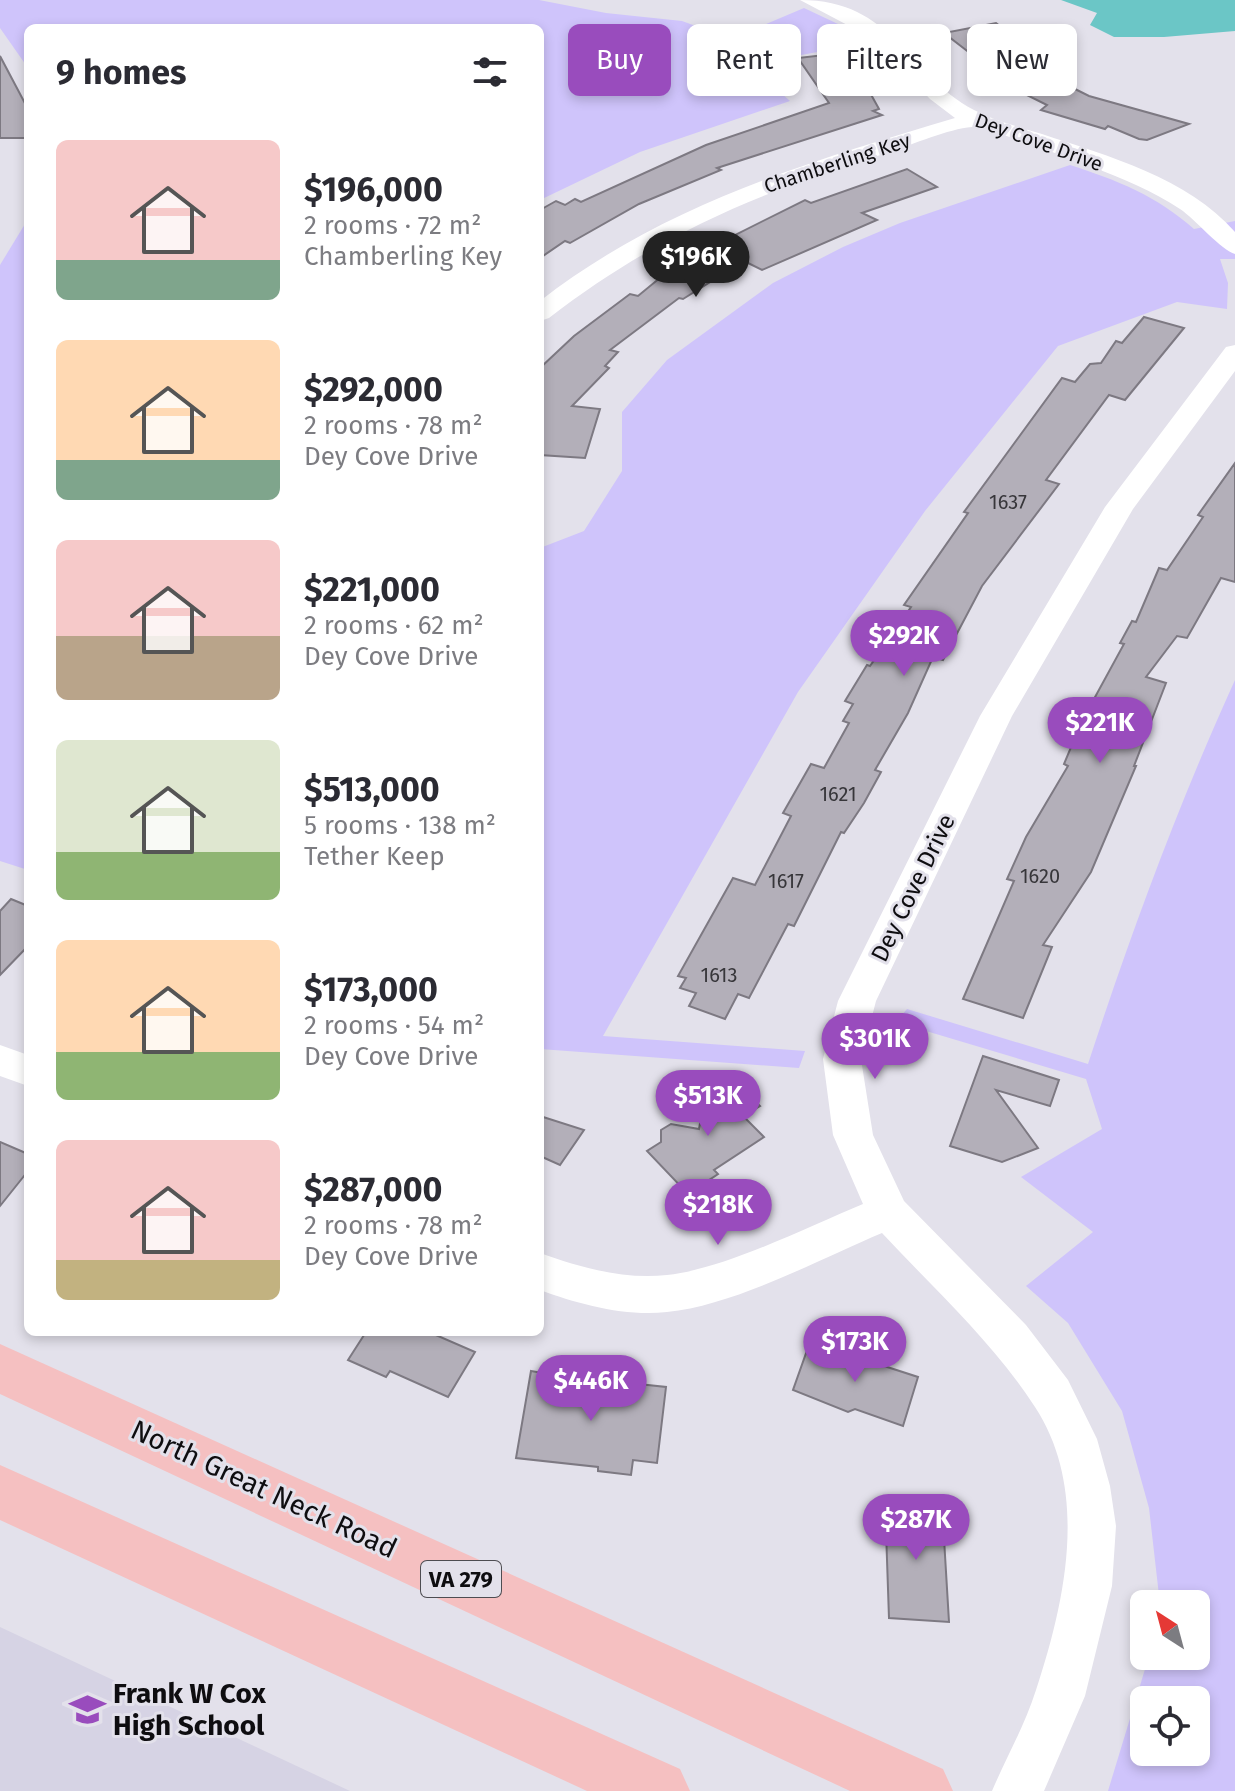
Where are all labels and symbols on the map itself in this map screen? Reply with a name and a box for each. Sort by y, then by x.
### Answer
street label: Dey Cove Drive [972,108,1106,176]
street label: Chamberling Key [761,128,913,198]
pin: $196K [640,231,752,299]
house number: 1637 [989,490,1027,514]
pin: $292K [848,610,960,678]
pin: $221K [1044,697,1156,765]
house number: 1621 [819,782,857,806]
street label: Dey Cove Drive [865,810,961,966]
house number: 1620 [1020,864,1060,888]
house number: 1617 [768,869,804,893]
house number: 1613 [701,963,737,987]
pin: $301K [819,1013,931,1081]
pin: $513K [652,1070,764,1138]
pin: $218K [662,1179,774,1247]
pin: $173K [799,1316,911,1384]
pin: $446K [535,1355,647,1423]
street label: North Great Neck Road [126,1413,402,1565]
pin: $287K [860,1494,972,1562]
road number: VA 279 [421,1561,501,1597]
north arrow [1130,1590,1210,1670]
place label: Frank W Cox High School [113,1677,266,1742]
school or university icon: Frank W Cox High School [68,1690,106,1728]

